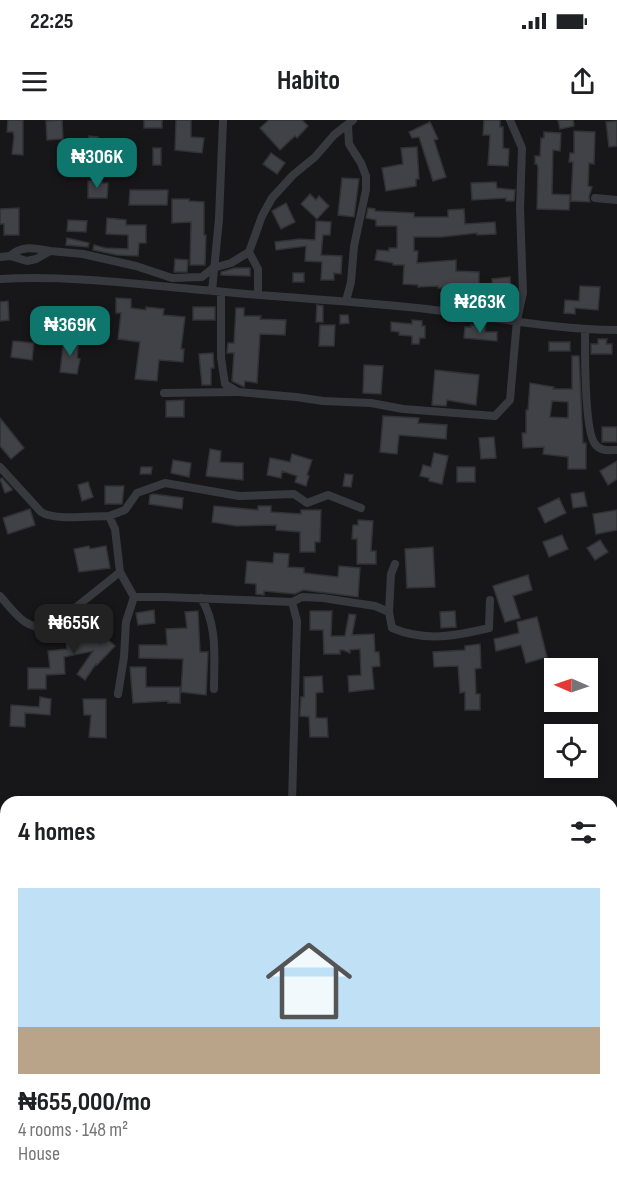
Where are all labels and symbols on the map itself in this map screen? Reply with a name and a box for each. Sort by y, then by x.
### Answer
pin: ₦306K [55,138,139,189]
pin: ₦263K [438,283,522,334]
pin: ₦369K [28,306,112,357]
pin: ₦655K [32,604,116,655]
north arrow [544,658,598,712]

